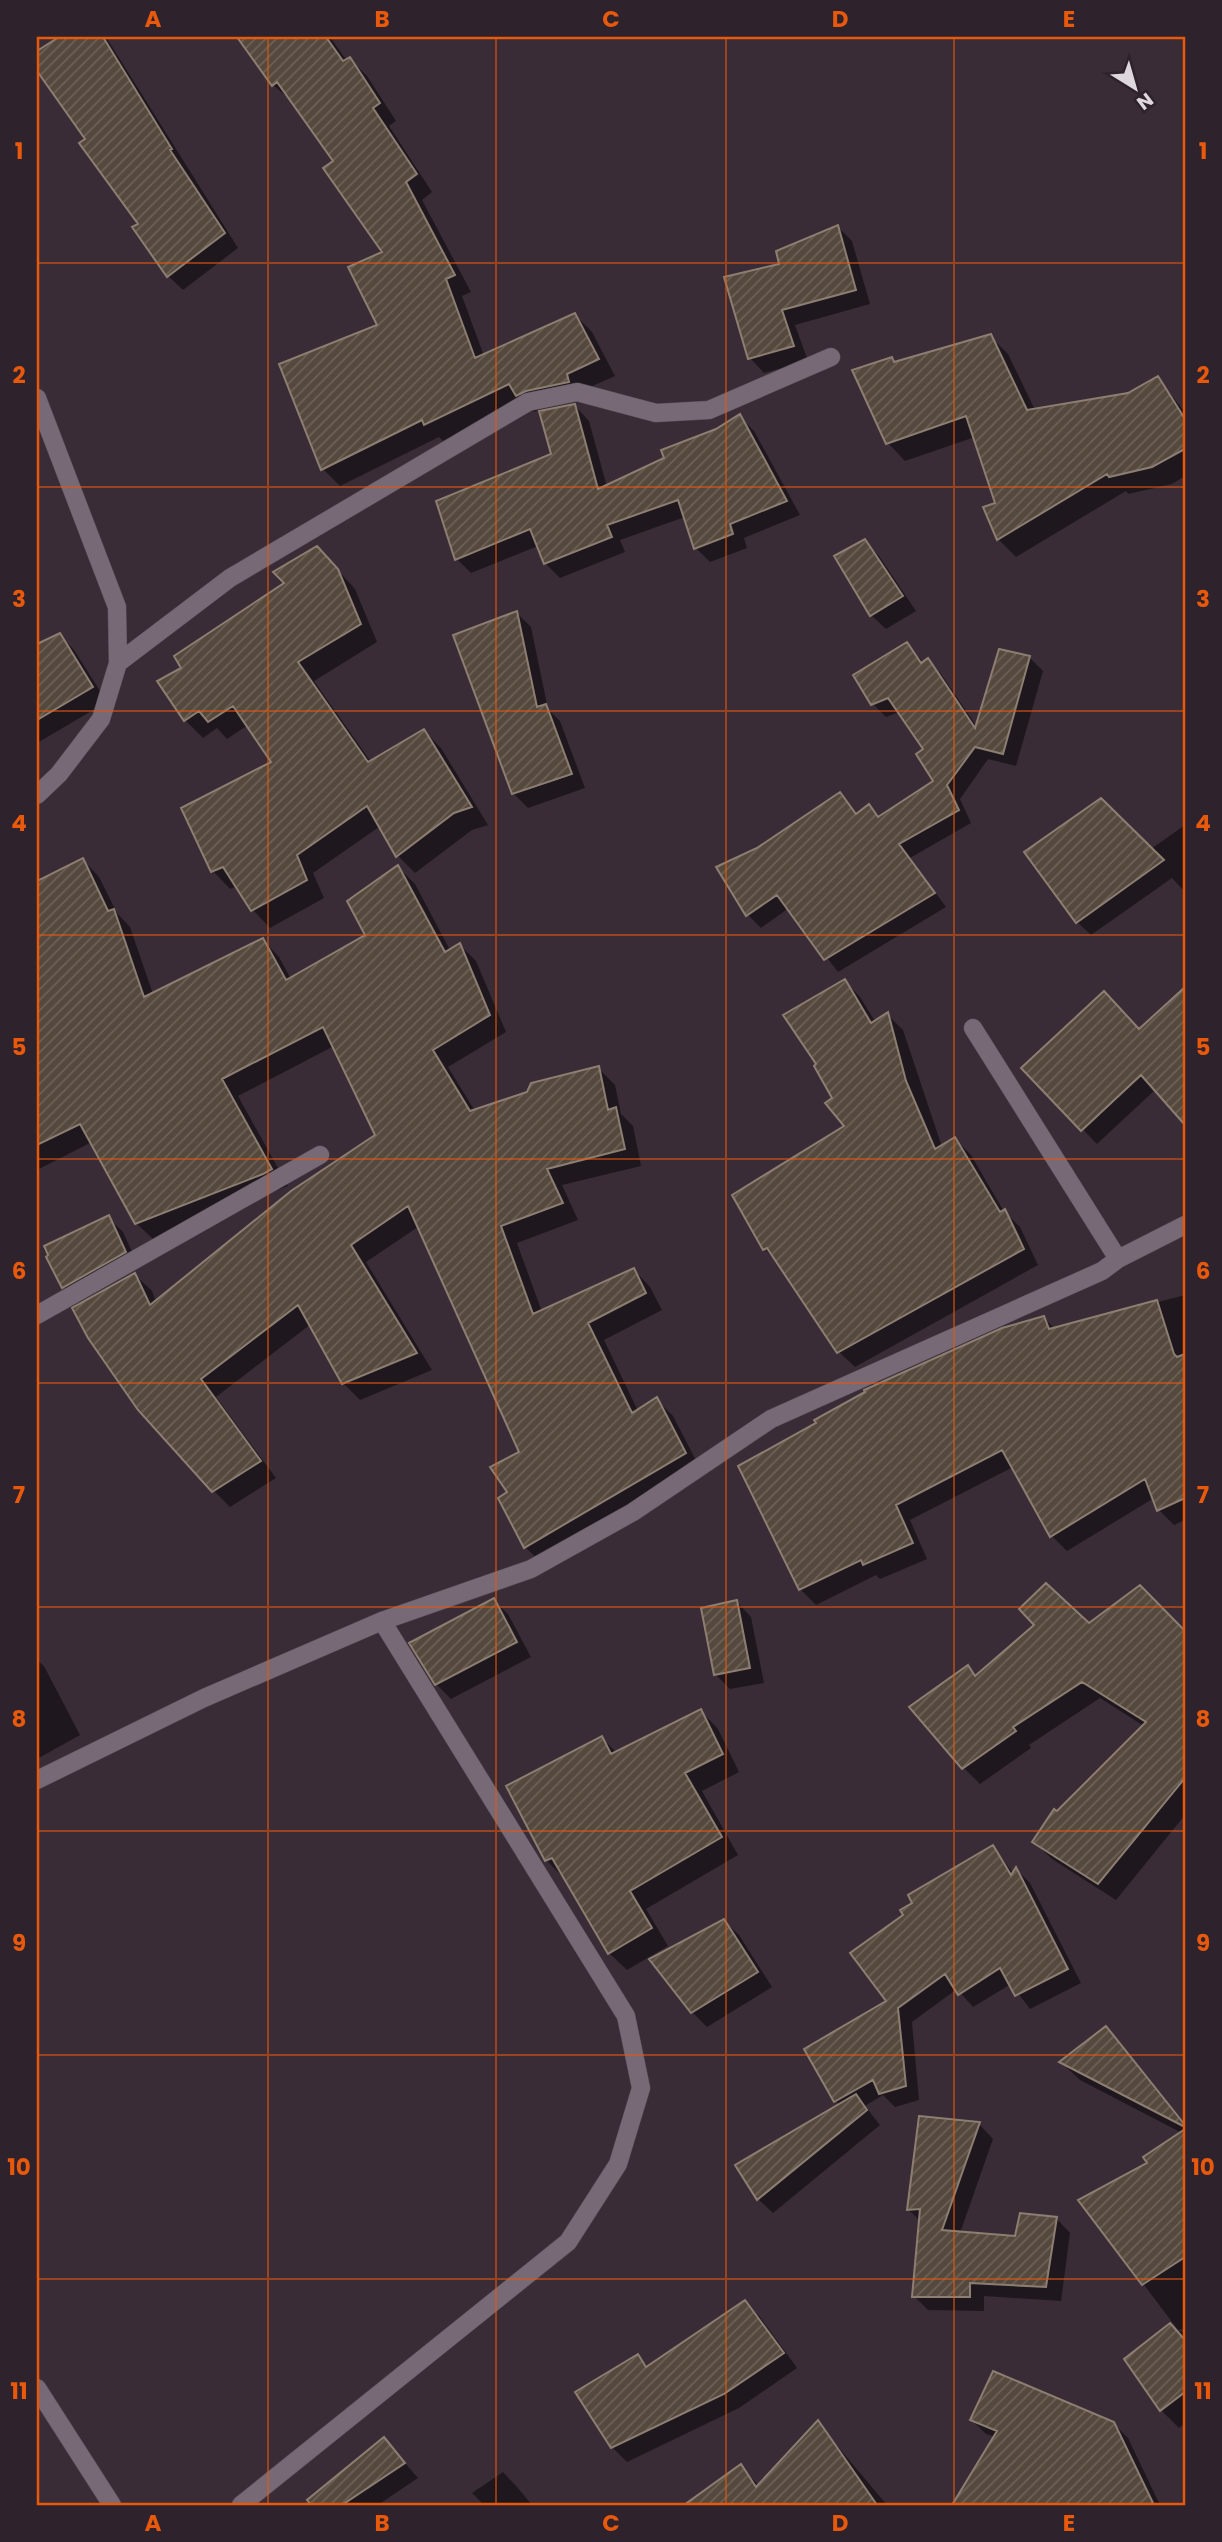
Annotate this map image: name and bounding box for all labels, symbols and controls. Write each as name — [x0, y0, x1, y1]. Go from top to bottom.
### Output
text: A — [145, 3, 162, 35]
text: B — [374, 3, 390, 35]
text: C — [602, 3, 620, 35]
text: D — [832, 3, 848, 35]
text: E — [1063, 3, 1075, 35]
north arrow — [1100, 52, 1170, 122]
text: N — [1131, 86, 1159, 116]
text: 1 — [15, 135, 23, 167]
text: 1 — [1199, 135, 1207, 167]
text: 2 — [12, 359, 26, 391]
text: 2 — [1196, 359, 1210, 391]
text: 3 — [12, 583, 26, 615]
text: 3 — [1196, 583, 1210, 615]
text: 4 — [11, 807, 27, 839]
text: 4 — [1195, 807, 1211, 839]
text: 5 — [12, 1031, 26, 1063]
text: 5 — [1196, 1031, 1210, 1063]
text: 6 — [12, 1255, 26, 1287]
text: 6 — [1196, 1255, 1210, 1287]
text: 7 — [13, 1479, 25, 1511]
text: 7 — [1197, 1479, 1209, 1511]
text: 8 — [12, 1703, 26, 1735]
text: 8 — [1196, 1703, 1210, 1735]
text: 9 — [12, 1927, 26, 1959]
text: 9 — [1196, 1927, 1210, 1959]
text: 10 — [7, 2151, 31, 2183]
text: 10 — [1191, 2151, 1215, 2183]
text: 11 — [10, 2375, 28, 2407]
text: 11 — [1194, 2375, 1212, 2407]
text: A — [145, 2507, 162, 2539]
text: B — [374, 2507, 390, 2539]
text: C — [602, 2507, 620, 2539]
text: D — [832, 2507, 848, 2539]
text: E — [1063, 2507, 1075, 2539]

